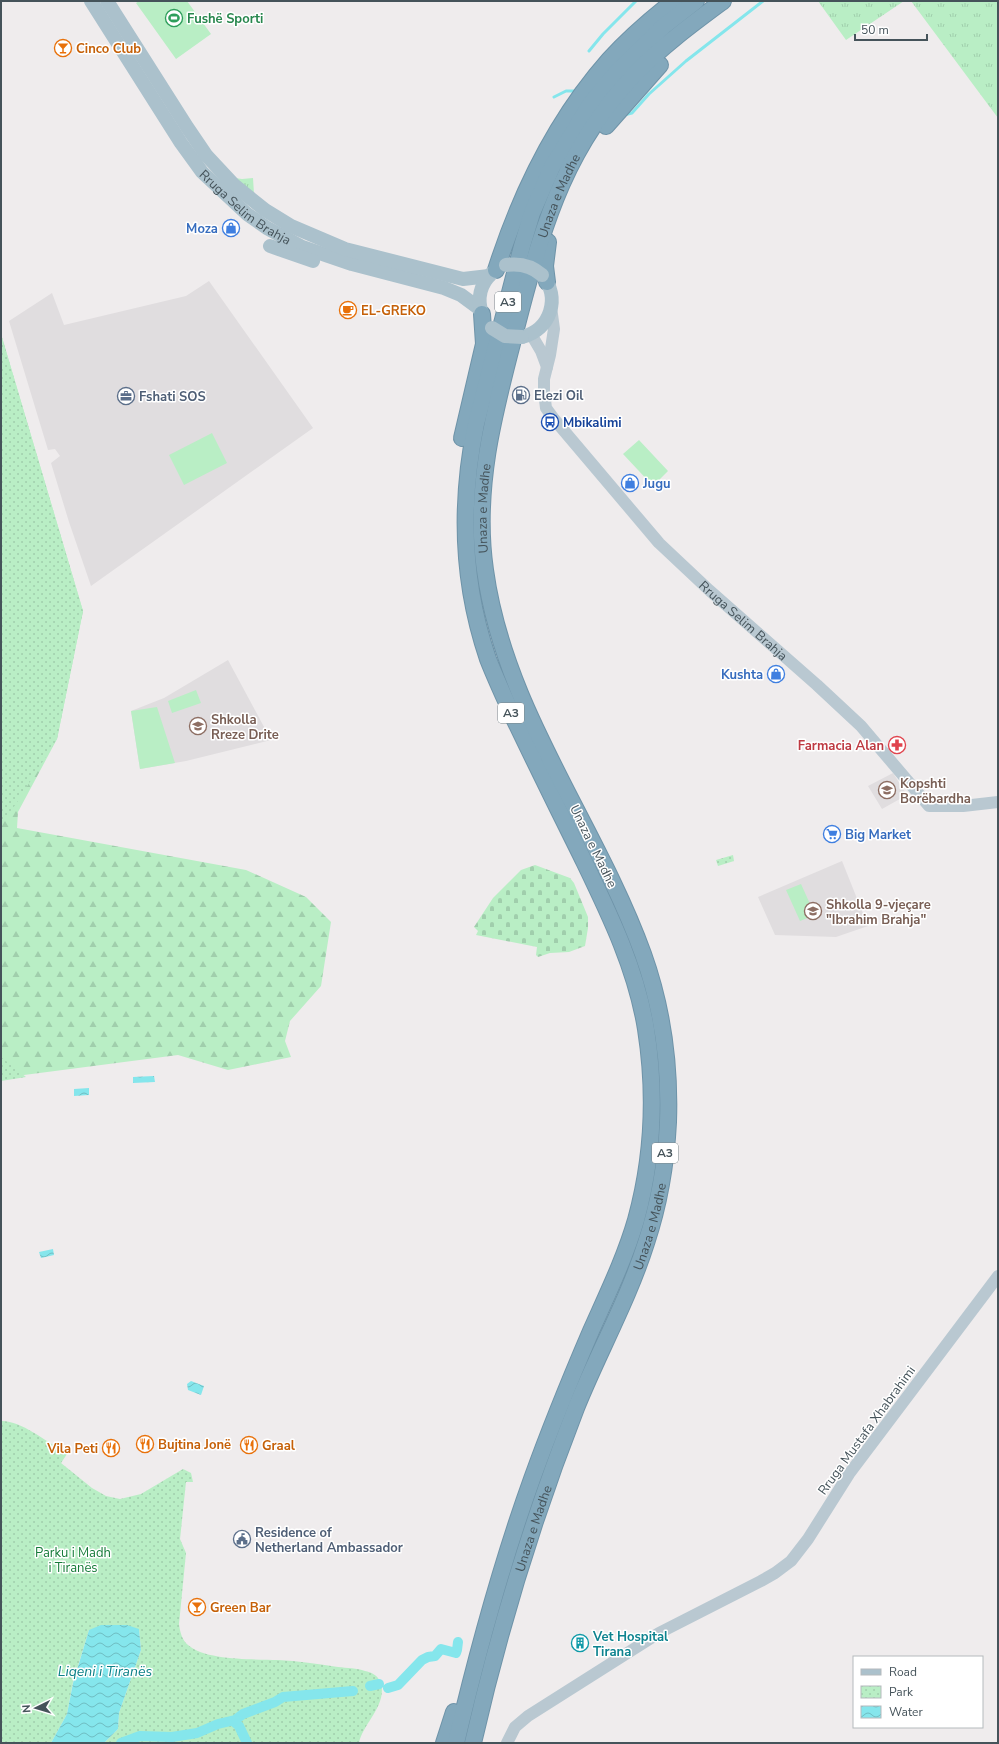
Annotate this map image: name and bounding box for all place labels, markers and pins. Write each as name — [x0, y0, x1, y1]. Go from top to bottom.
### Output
sports icon: Fushë Sporti — [164, 8, 184, 28]
place label: Fushë Sporti — [187, 10, 263, 28]
bar icon: Cinco Club — [53, 38, 73, 58]
place label: Cinco Club — [76, 40, 141, 58]
shop icon: Moza — [221, 218, 241, 238]
place label: Moza — [186, 220, 218, 238]
cafe icon: EL-GREKO — [338, 300, 358, 320]
place label: EL-GREKO — [361, 302, 426, 320]
fuel station icon: Elezi Oil — [511, 385, 531, 405]
office icon: Fshati SOS — [116, 386, 136, 406]
place label: Elezi Oil — [534, 387, 584, 405]
place label: Fshati SOS — [139, 388, 206, 406]
bus stop icon: Mbikalimi — [540, 412, 560, 432]
place label: Mbikalimi — [563, 414, 622, 432]
shop icon: Jugu — [620, 473, 640, 493]
place label: Jugu — [642, 475, 671, 493]
shop icon: Kushta — [766, 664, 786, 684]
place label: Kushta — [721, 666, 763, 684]
place label: Shkolla Rreze Drite — [211, 711, 279, 744]
school or university icon: Shkolla Rreze Drite — [188, 716, 208, 736]
pharmacy icon: Farmacia Alan — [887, 735, 907, 755]
place label: Farmacia Alan — [798, 737, 884, 755]
place label: Kopshti Borëbardha — [900, 775, 971, 808]
school or university icon: Kopshti Borëbardha — [877, 780, 897, 800]
supermarket icon: Big Market — [822, 824, 842, 844]
place label: Big Market — [845, 826, 912, 844]
place label: Shkolla 9-vjeçare "Ibrahim Brahja" — [826, 896, 931, 929]
school or university icon: Shkolla 9-vjeçare "Ibrahim Brahja" — [803, 901, 823, 921]
restaurant icon: Bujtina Jonë — [135, 1434, 155, 1454]
restaurant icon: Graal — [239, 1435, 259, 1455]
place label: Bujtina Jonë — [158, 1436, 231, 1454]
place label: Graal — [262, 1437, 296, 1455]
restaurant icon: Vila Peti — [101, 1438, 121, 1458]
place label: Vila Peti — [46, 1440, 98, 1458]
place label: Residence of Netherland Ambassador — [255, 1524, 404, 1557]
public building icon: Residence of Netherland Ambassador — [232, 1529, 252, 1549]
bar icon: Green Bar — [187, 1597, 207, 1617]
place label: Green Bar — [210, 1599, 272, 1617]
place label: Vet Hospital Tirana — [592, 1628, 669, 1661]
building icon: Vet Hospital Tirana — [570, 1633, 590, 1653]

